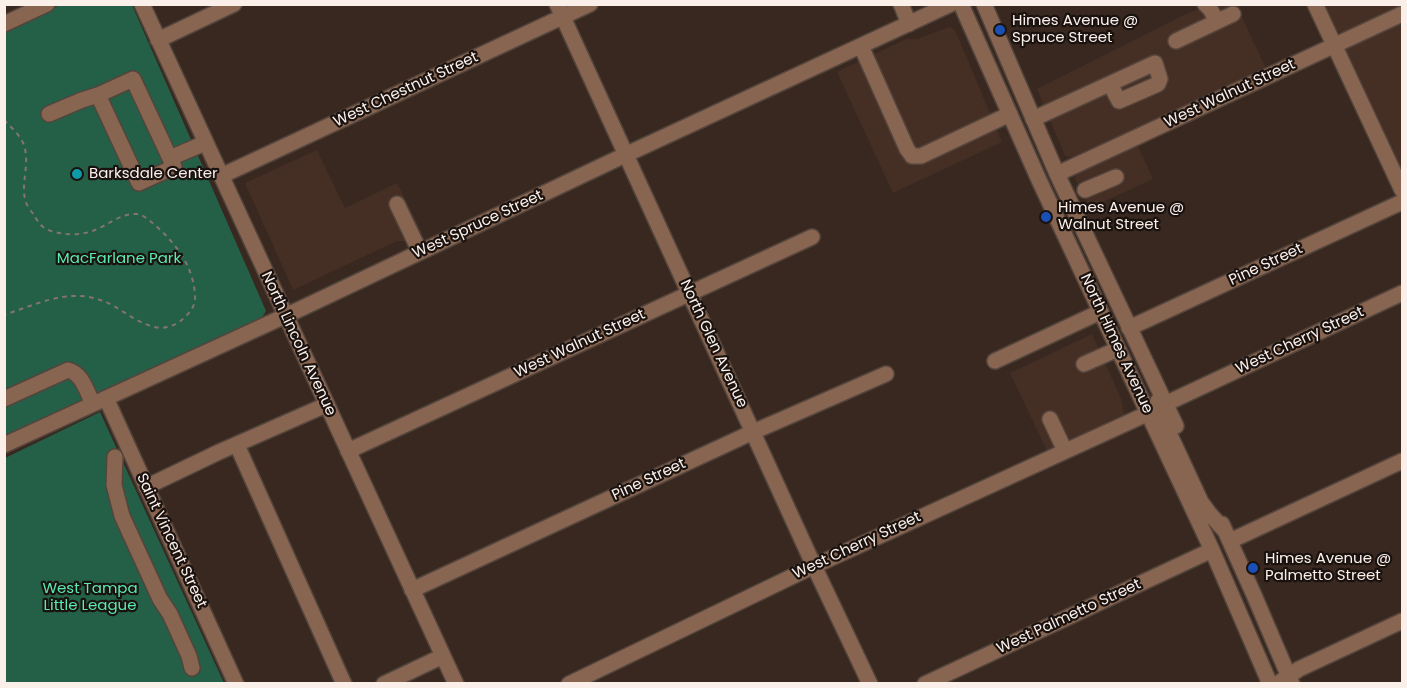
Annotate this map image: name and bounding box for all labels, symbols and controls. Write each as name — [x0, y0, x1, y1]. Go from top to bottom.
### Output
place label: Himes Avenue @ Spruce Street — [1012, 12, 1138, 47]
marker: Himes Avenue @ Spruce Street — [993, 23, 1007, 37]
street label: West Chestnut Street — [331, 49, 481, 131]
street label: West Walnut Street — [1162, 56, 1298, 132]
place label: Barksdale Center — [89, 165, 218, 183]
marker: Barksdale Center — [70, 167, 84, 181]
street label: West Spruce Street — [410, 187, 546, 263]
place label: Himes Avenue @ Walnut Street — [1058, 199, 1184, 234]
marker: Himes Avenue @ Walnut Street — [1039, 210, 1053, 224]
street label: Pine Street — [1226, 240, 1306, 290]
park label: MacFarlane Park — [57, 250, 181, 268]
street label: North Lincoln Avenue — [257, 269, 339, 419]
street label: North Himes Avenue — [1076, 271, 1156, 417]
street label: North Glen Avenue — [675, 277, 751, 411]
street label: West Cherry Street — [1233, 303, 1367, 379]
street label: West Walnut Street — [512, 306, 648, 382]
street label: Pine Street — [609, 455, 689, 505]
street label: Saint Vincent Street — [132, 471, 210, 611]
street label: West Cherry Street — [790, 508, 924, 584]
place label: Himes Avenue @ Palmetto Street — [1265, 550, 1391, 585]
marker: Himes Avenue @ Palmetto Street — [1246, 561, 1260, 575]
street label: West Palmetto Street — [994, 576, 1144, 658]
park label: West Tampa Little League — [42, 580, 138, 615]

